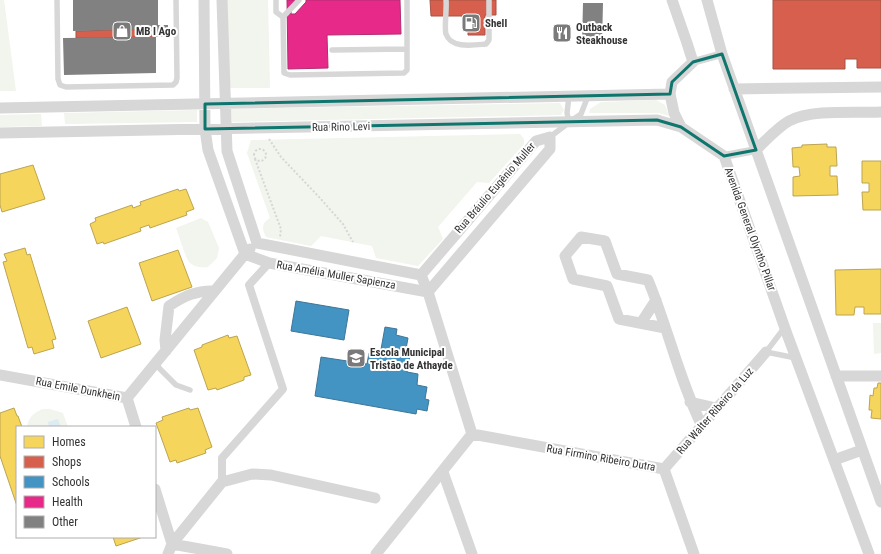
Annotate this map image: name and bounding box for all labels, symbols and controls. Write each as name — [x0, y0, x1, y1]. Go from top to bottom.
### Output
fuel station icon: Shell — [460, 12, 482, 34]
place label: Shell — [485, 17, 507, 30]
shop icon: MB I Ago — [111, 20, 133, 42]
place label: Outback Steakhouse — [576, 21, 628, 47]
restaurant icon: Outback Steakhouse — [551, 22, 573, 44]
place label: MB I Ago — [136, 25, 177, 38]
street label: Rua Rino Levi — [312, 120, 370, 134]
street label: Rua Bráulio Eugênio Muller — [452, 139, 538, 236]
street label: Avenida General Olyntho Pillar — [722, 165, 779, 293]
street label: Rua Amélia Muller Sapienza — [275, 258, 397, 292]
place label: Escola Municipal Tristão de Athayde — [370, 346, 453, 372]
school or university icon: Escola Municipal Tristão de Athayde — [345, 347, 367, 369]
street label: Rua Walter Ribeiro da Luz — [674, 365, 756, 457]
street label: Rua Emile Dunkhein — [35, 374, 121, 404]
legend — [16, 426, 156, 538]
text: Homes — [52, 435, 86, 449]
street label: Rua Firmino Ribeiro Dutra — [546, 442, 656, 474]
text: Shops — [52, 455, 81, 469]
text: Schools — [52, 475, 90, 489]
text: Health — [52, 495, 83, 509]
text: Other — [52, 515, 78, 529]

